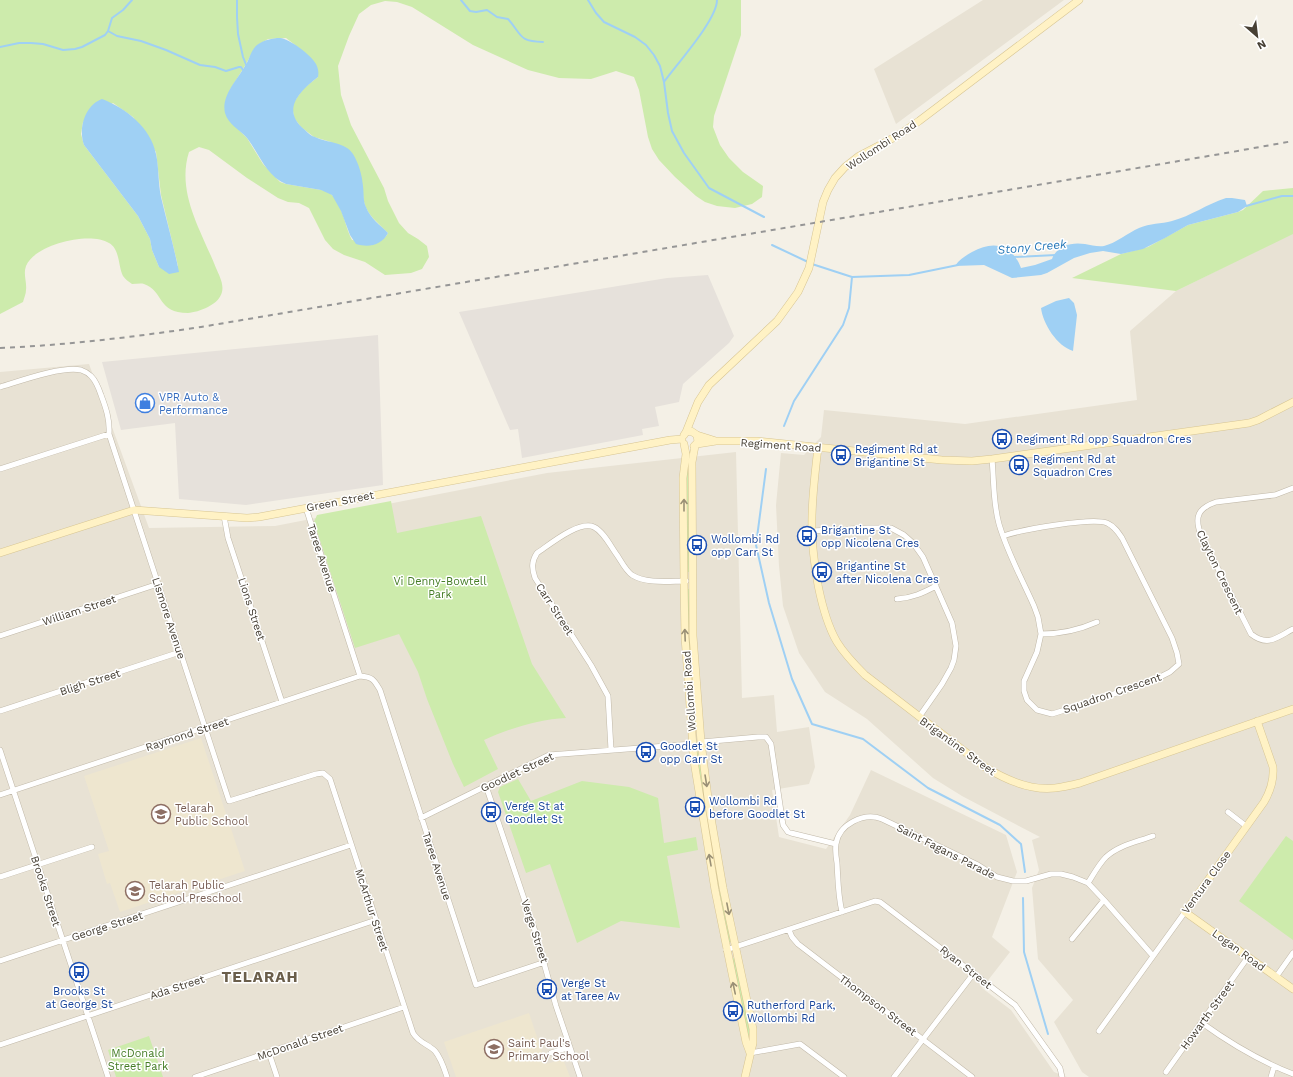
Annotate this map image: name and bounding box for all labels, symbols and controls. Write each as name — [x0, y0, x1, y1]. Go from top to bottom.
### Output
north arrow — [1237, 16, 1277, 56]
text: N — [1255, 37, 1268, 52]
street label: Wollombi Road — [844, 118, 919, 173]
water label: Stony Creek — [997, 237, 1068, 257]
place label: VPR Auto & Performance — [159, 391, 228, 417]
shop icon: VPR Auto & Performance — [134, 392, 156, 414]
bus stop icon: Regiment Rd opp Squadron Cres — [991, 428, 1013, 450]
place label: Regiment Rd opp Squadron Cres — [1016, 433, 1192, 446]
street label: Regiment Road — [740, 436, 822, 455]
place label: Regiment Rd at Brigantine St — [855, 443, 938, 469]
bus stop icon: Regiment Rd at Brigantine St — [830, 444, 852, 466]
place label: Regiment Rd at Squadron Cres — [1033, 453, 1116, 479]
bus stop icon: Regiment Rd at Squadron Cres — [1008, 454, 1030, 476]
street label: Green Street — [305, 488, 375, 514]
one-way arrow — [680, 499, 687, 512]
street label: Taree Avenue — [304, 522, 339, 594]
place label: Brigantine St opp Nicolena Cres — [821, 524, 919, 550]
bus stop icon: Brigantine St opp Nicolena Cres — [796, 525, 818, 547]
street label: Clayton Crescent — [1194, 528, 1246, 617]
place label: Wollombi Rd opp Carr St — [711, 533, 779, 559]
bus stop icon: Wollombi Rd opp Carr St — [686, 534, 708, 556]
place label: Brigantine St after Nicolena Cres — [836, 560, 939, 586]
bus stop icon: Brigantine St after Nicolena Cres — [811, 561, 833, 583]
park label: Vi Denny-Bowtell Park — [393, 575, 487, 601]
street label: Lismore Avenue — [149, 576, 188, 661]
street label: Lions Street — [235, 576, 268, 643]
street label: Carr Street — [533, 581, 576, 638]
street label: William Street — [41, 592, 118, 629]
one-way arrow — [682, 629, 689, 642]
street label: Wollombi Road — [680, 650, 699, 732]
street label: Bligh Street — [58, 666, 122, 698]
street label: Squadron Crescent — [1061, 670, 1163, 716]
street label: Brigantine Street — [917, 714, 999, 779]
street label: Raymond Street — [144, 715, 231, 754]
place label: Goodlet St opp Carr St — [660, 740, 722, 766]
bus stop icon: Goodlet St opp Carr St — [635, 741, 657, 763]
street label: Goodlet Street — [479, 750, 556, 795]
one-way arrow — [702, 774, 710, 787]
place label: Wollombi Rd before Goodlet St — [709, 795, 805, 821]
bus stop icon: Wollombi Rd before Goodlet St — [684, 796, 706, 818]
place label: Verge St at Goodlet St — [505, 800, 565, 826]
bus stop icon: Verge St at Goodlet St — [480, 801, 502, 823]
place label: Telarah Public School — [175, 802, 249, 828]
school or university icon: Telarah Public School — [150, 803, 172, 825]
street label: Saint Fagans Parade — [894, 821, 997, 882]
street label: Taree Avenue — [419, 830, 454, 902]
street label: Ventura Close — [1179, 848, 1234, 916]
street label: Brooks Street — [28, 854, 63, 928]
one-way arrow — [706, 854, 714, 867]
street label: McArthur Street — [352, 867, 391, 954]
place label: Telarah Public School Preschool — [149, 879, 242, 905]
school or university icon: Telarah Public School Preschool — [124, 880, 146, 902]
street label: Verge Street — [518, 898, 551, 965]
one-way arrow — [724, 902, 732, 915]
street label: George Street — [70, 909, 145, 944]
street label: Logan Road — [1210, 927, 1268, 974]
street label: Ryan Street — [937, 943, 995, 992]
bus stop icon: Brooks St at George St — [68, 961, 90, 983]
district label: TELARAH — [221, 968, 299, 986]
street label: Ada Street — [148, 972, 207, 1002]
street label: Thompson Street — [837, 972, 919, 1039]
place label: Verge St at Taree Av — [561, 977, 620, 1003]
bus stop icon: Verge St at Taree Av — [536, 978, 558, 1000]
street label: Howarth Street — [1178, 978, 1237, 1052]
one-way arrow — [730, 981, 738, 994]
place label: Brooks St at George St — [45, 985, 113, 1011]
place label: Rutherford Park, Wollombi Rd — [747, 999, 836, 1025]
bus stop icon: Rutherford Park, Wollombi Rd — [722, 1000, 744, 1022]
street label: McDonald Street — [255, 1022, 345, 1063]
place label: Saint Paul's Primary School — [508, 1037, 590, 1063]
school or university icon: Saint Paul's Primary School — [483, 1038, 505, 1060]
park label: McDonald Street Park — [108, 1047, 168, 1073]

